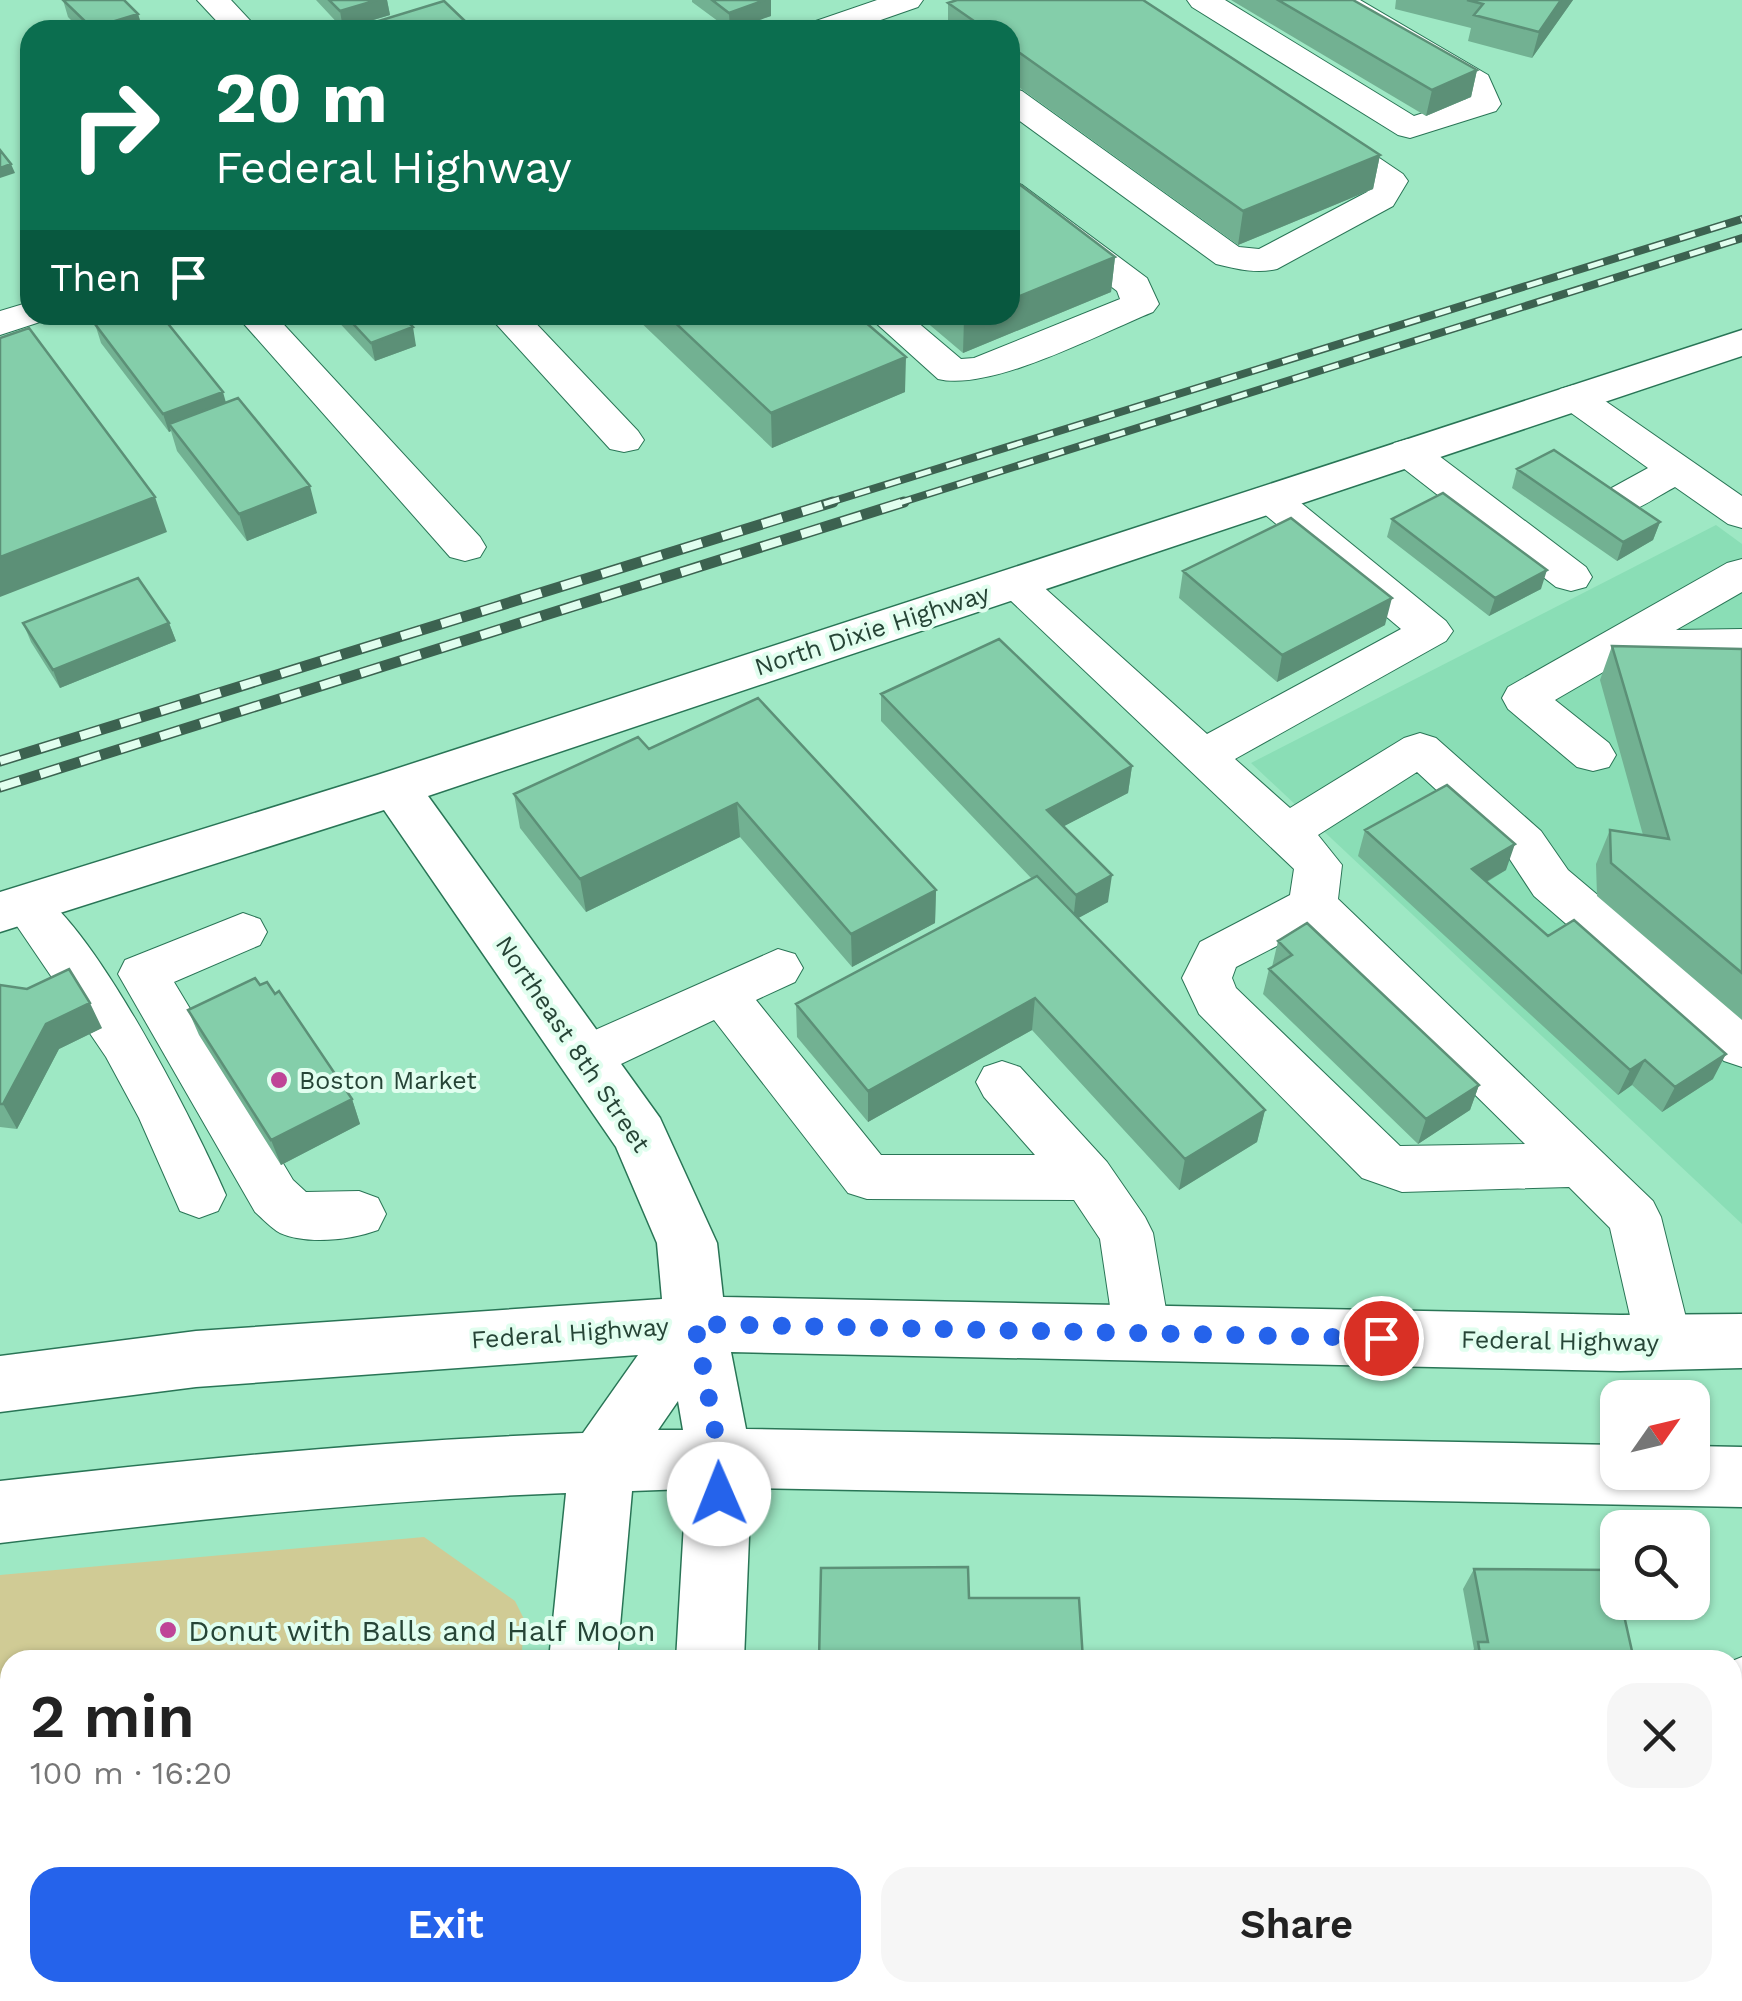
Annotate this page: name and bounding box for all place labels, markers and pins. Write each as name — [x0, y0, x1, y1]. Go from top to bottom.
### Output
place label: Boston Market — [299, 1066, 477, 1095]
marker: Boston Market — [268, 1069, 290, 1091]
pin — [1339, 1296, 1424, 1381]
place label: Donut with Balls and Half Moon — [188, 1613, 656, 1648]
marker: Donut with Balls and Half Moon — [157, 1619, 179, 1641]

